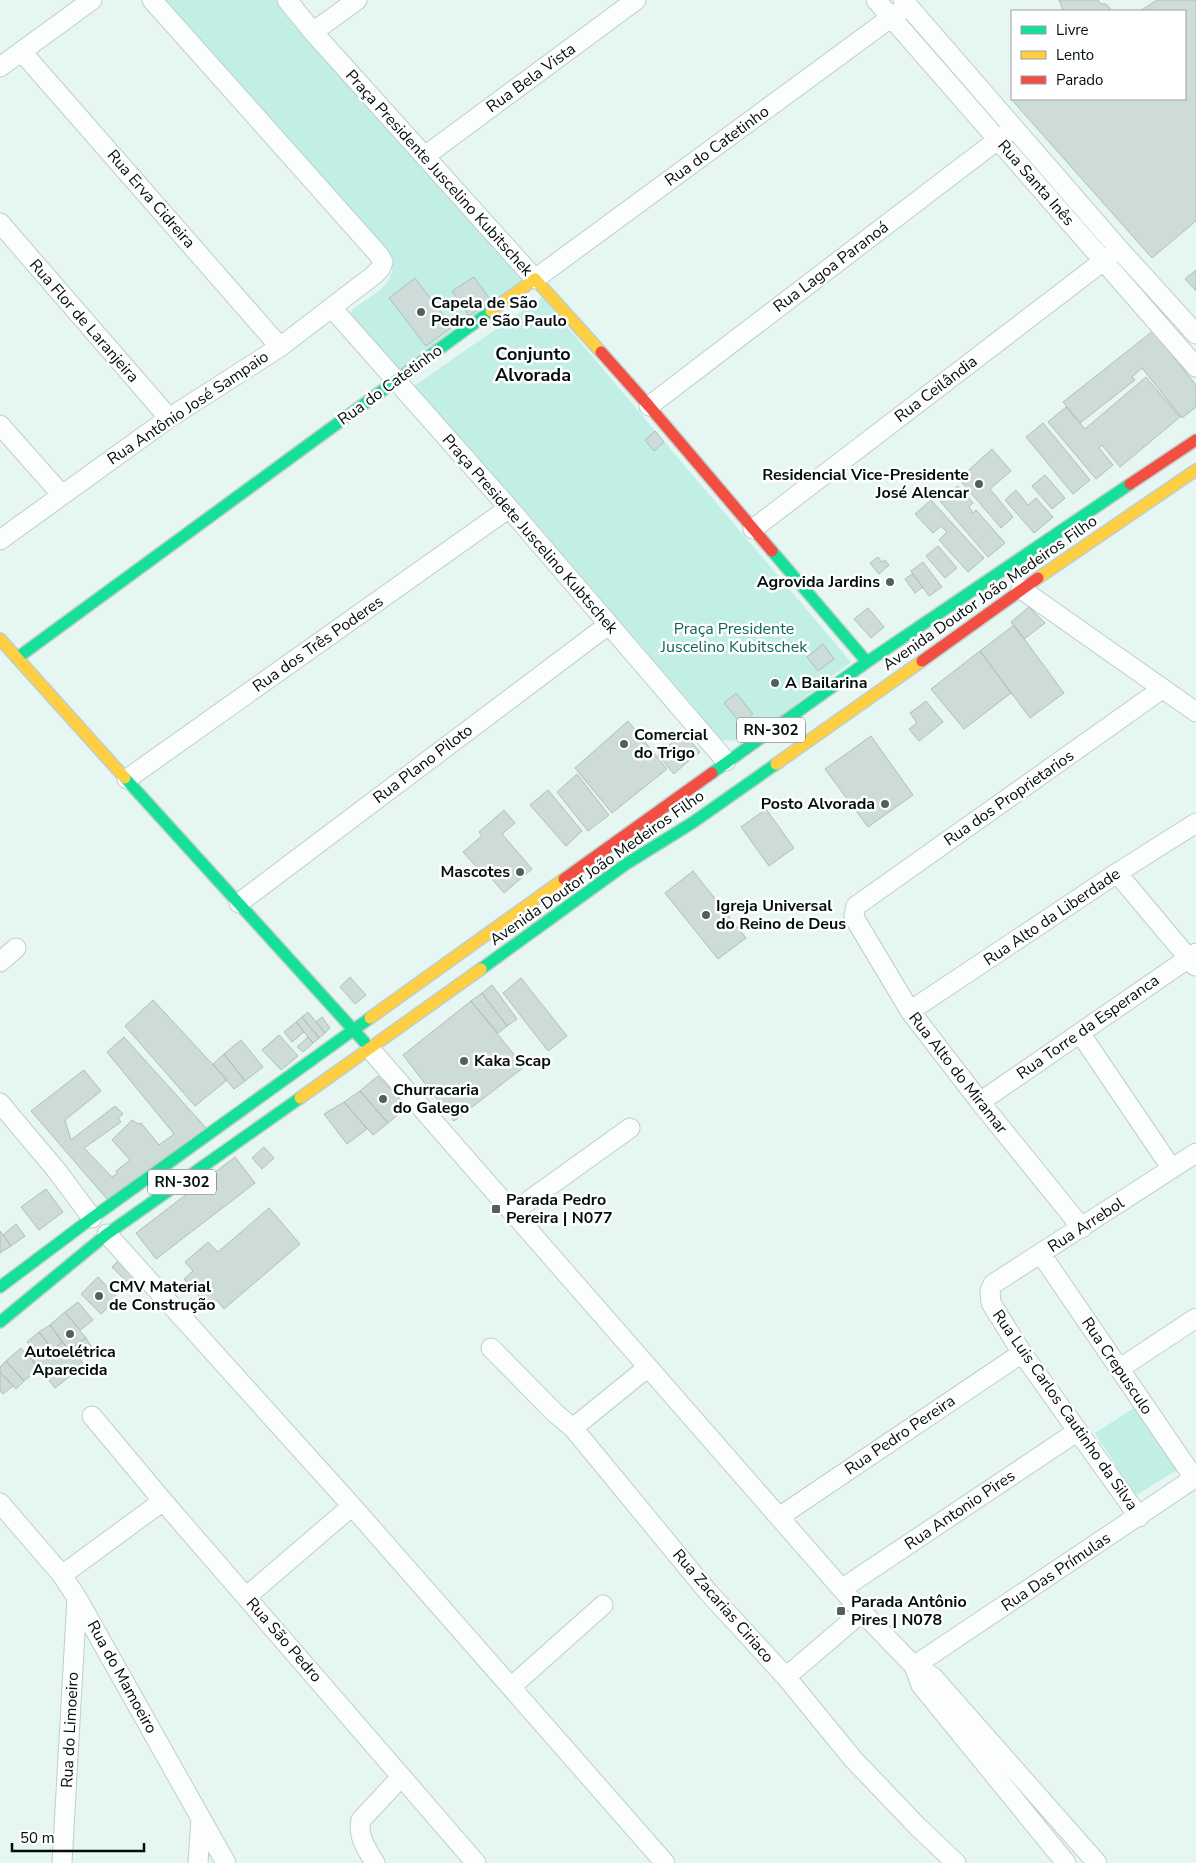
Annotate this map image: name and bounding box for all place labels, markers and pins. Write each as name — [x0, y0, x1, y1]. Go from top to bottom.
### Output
place label: Capela de São Pedro e São Paulo — [431, 292, 567, 332]
marker: Capela de São Pedro e São Paulo — [415, 306, 427, 318]
place label: Residencial Vice-Presidente José Alencar — [762, 464, 970, 504]
marker: Residencial Vice-Presidente José Alencar — [973, 478, 985, 490]
place label: Agrovida Jardins — [757, 571, 880, 593]
marker: Agrovida Jardins — [884, 576, 896, 588]
place label: A Bailarina — [785, 672, 867, 694]
marker: A Bailarina — [769, 677, 781, 689]
place label: Comercial do Trigo — [634, 724, 708, 764]
marker: Comercial do Trigo — [618, 738, 630, 750]
place label: Posto Alvorada — [761, 793, 875, 815]
marker: Posto Alvorada — [879, 798, 891, 810]
place label: Mascotes — [440, 861, 510, 883]
marker: Mascotes — [514, 866, 526, 878]
place label: Igreja Universal do Reino de Deus — [716, 895, 846, 935]
marker: Igreja Universal do Reino de Deus — [700, 909, 712, 921]
place label: Kaka Scap — [474, 1050, 551, 1072]
marker: Kaka Scap — [458, 1055, 470, 1067]
place label: Churracaria do Galego — [393, 1079, 479, 1119]
marker: Churracaria do Galego — [377, 1093, 389, 1105]
place label: Parada Pedro Pereira | N077 — [506, 1189, 613, 1229]
marker: Parada Pedro Pereira | N077 — [490, 1203, 502, 1215]
place label: CMV Material de Construção — [109, 1276, 215, 1316]
marker: CMV Material de Construção — [93, 1290, 105, 1302]
marker: Autoelétrica Aparecida — [64, 1328, 76, 1340]
place label: Autoelétrica Aparecida — [24, 1341, 116, 1381]
place label: Parada Antônio Pires | N078 — [851, 1591, 967, 1631]
marker: Parada Antônio Pires | N078 — [835, 1605, 847, 1617]

